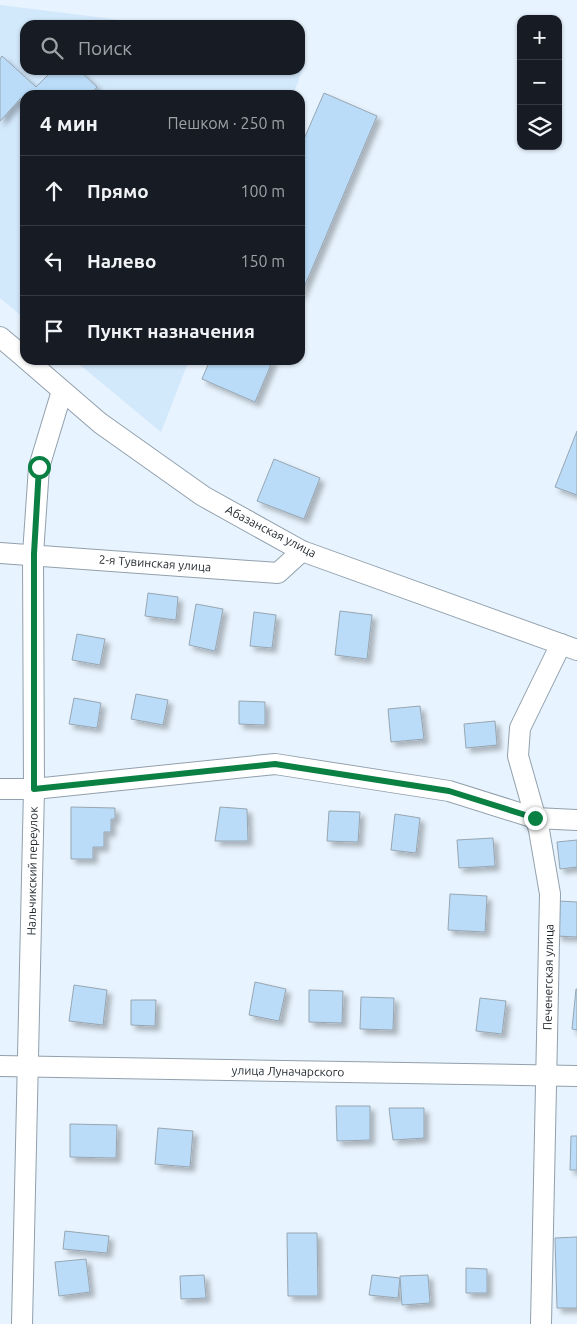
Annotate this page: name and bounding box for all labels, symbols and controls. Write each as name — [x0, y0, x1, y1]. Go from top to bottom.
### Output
map controls — [517, 15, 562, 150]
button: + — [517, 15, 562, 60]
search box — [20, 20, 305, 75]
icon: search — [38, 34, 66, 62]
text: Поиск — [78, 37, 132, 59]
button: − — [517, 60, 562, 105]
button: layers — [517, 105, 562, 150]
text: 4 мин — [40, 111, 98, 135]
text: Пешком · 250 m — [167, 114, 285, 132]
icon: ahead — [40, 177, 68, 205]
text: Прямо — [87, 180, 149, 202]
text: 100 m — [240, 182, 285, 200]
icon: left — [40, 247, 68, 275]
text: Налево — [87, 250, 156, 272]
text: 150 m — [240, 252, 285, 270]
icon: arrive — [40, 317, 68, 345]
text: Пункт назначения — [87, 320, 255, 342]
route start — [28, 456, 51, 479]
street label: Абазанская улица — [224, 503, 318, 559]
street label: 2-я Тувинская улица — [98, 553, 212, 573]
street label: Нальчикский переулок — [24, 806, 40, 936]
route end — [524, 807, 547, 830]
street label: Печенегская улица — [541, 924, 555, 1030]
street label: улица Луначарского — [232, 1064, 344, 1078]

